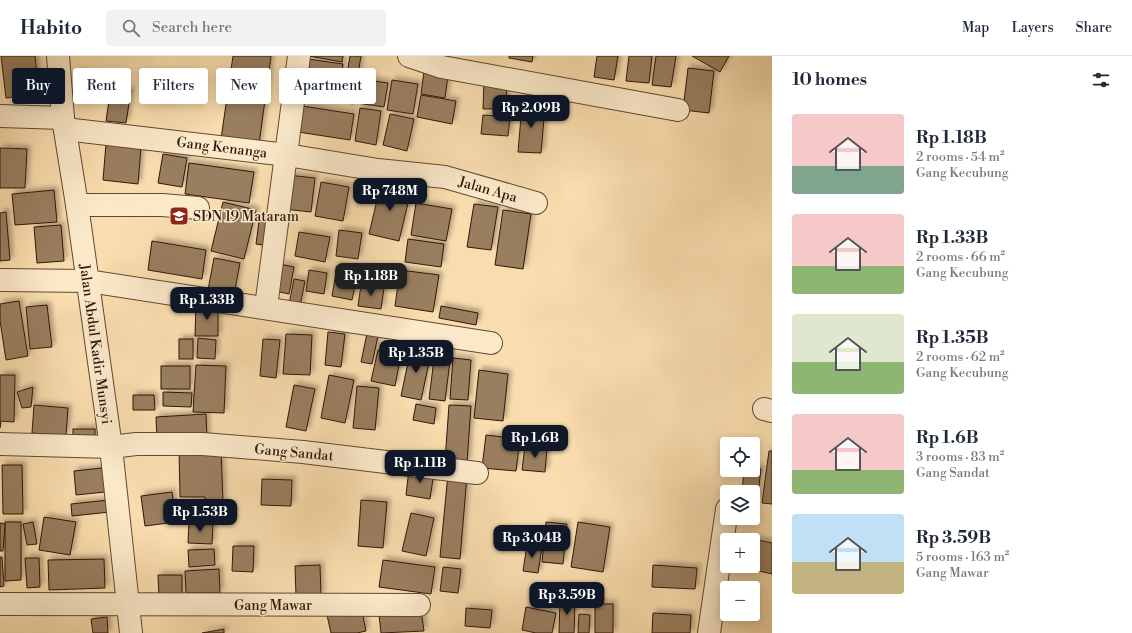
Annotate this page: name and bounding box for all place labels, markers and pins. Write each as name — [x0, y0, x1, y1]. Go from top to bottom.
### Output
pin: Rp 2.09B — [490, 95, 572, 129]
pin: Rp 748M — [353, 178, 427, 212]
school or university icon: SDN 19 Mataram — [168, 205, 190, 227]
place label: SDN 19 Mataram — [193, 208, 299, 226]
pin: Rp 1.18B — [330, 263, 412, 297]
pin: Rp 1.33B — [166, 287, 248, 321]
pin: Rp 1.35B — [375, 340, 457, 374]
pin: Rp 1.6B — [498, 425, 572, 459]
pin: Rp 1.11B — [379, 450, 461, 484]
pin: Rp 1.53B — [159, 499, 241, 533]
pin: Rp 3.04B — [491, 525, 573, 559]
pin: Rp 3.59B — [526, 582, 608, 616]

